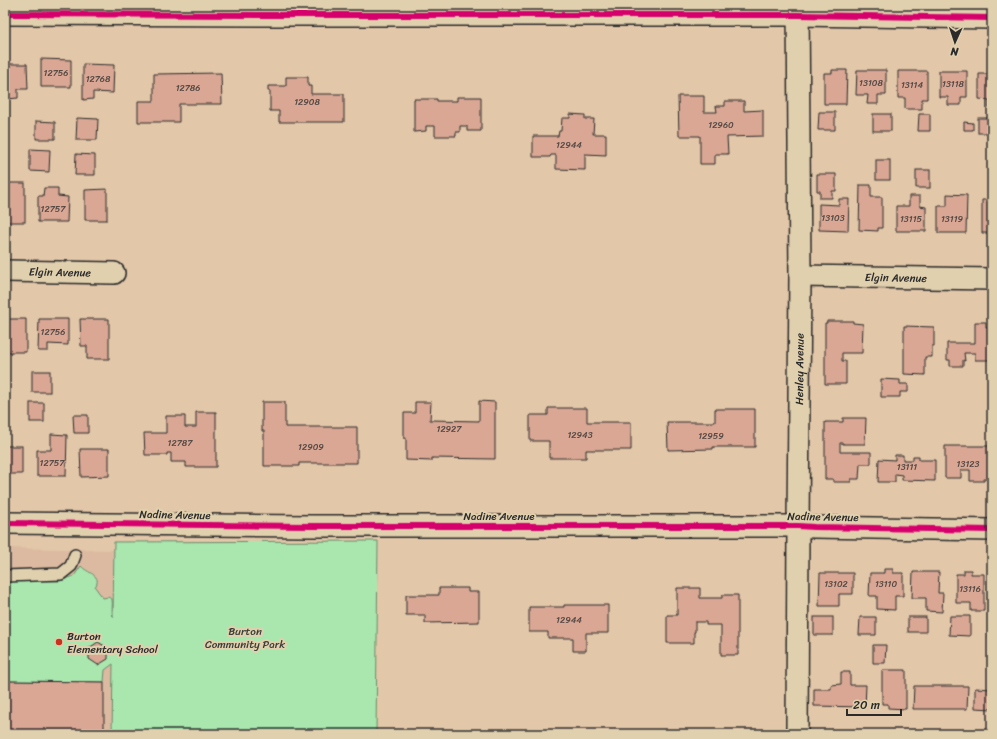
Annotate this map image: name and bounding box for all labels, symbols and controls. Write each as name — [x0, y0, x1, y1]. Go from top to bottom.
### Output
north arrow — [935, 22, 975, 62]
text: N — [950, 42, 960, 61]
house number: 12756 — [44, 65, 68, 81]
house number: 12768 — [86, 71, 111, 87]
house number: 13108 — [859, 75, 883, 91]
house number: 13118 — [942, 76, 965, 92]
house number: 13114 — [901, 77, 923, 93]
house number: 12786 — [176, 80, 200, 96]
house number: 12908 — [294, 94, 320, 110]
house number: 12960 — [708, 117, 734, 133]
house number: 12944 — [556, 137, 582, 153]
house number: 12757 — [41, 201, 66, 217]
house number: 13103 — [821, 210, 845, 226]
house number: 13115 — [900, 211, 923, 227]
house number: 13119 — [941, 211, 963, 227]
street label: Elgin Avenue — [29, 262, 92, 282]
street label: Elgin Avenue — [865, 268, 928, 287]
house number: 12756 — [41, 324, 65, 340]
street label: Henley Avenue — [789, 333, 809, 405]
house number: 12927 — [437, 421, 462, 437]
house number: 12943 — [567, 427, 593, 443]
house number: 12959 — [698, 428, 724, 444]
house number: 12787 — [168, 435, 193, 451]
house number: 12909 — [298, 439, 324, 455]
house number: 12757 — [40, 455, 65, 471]
house number: 13123 — [957, 456, 979, 472]
house number: 13111 — [897, 459, 917, 475]
street label: Nadine Avenue — [139, 505, 211, 525]
street label: Nadine Avenue — [463, 507, 535, 526]
street label: Nadine Avenue — [787, 507, 859, 527]
house number: 13102 — [824, 576, 848, 592]
house number: 13110 — [875, 576, 897, 592]
house number: 13116 — [959, 581, 981, 597]
house number: 12944 — [556, 612, 582, 628]
park label: Burton Community Park — [205, 622, 285, 654]
place label: Burton Elementary School — [67, 627, 159, 659]
marker: Burton Elementary School — [54, 637, 64, 647]
scale bar — [847, 691, 901, 717]
text: 20 m — [853, 694, 880, 716]

